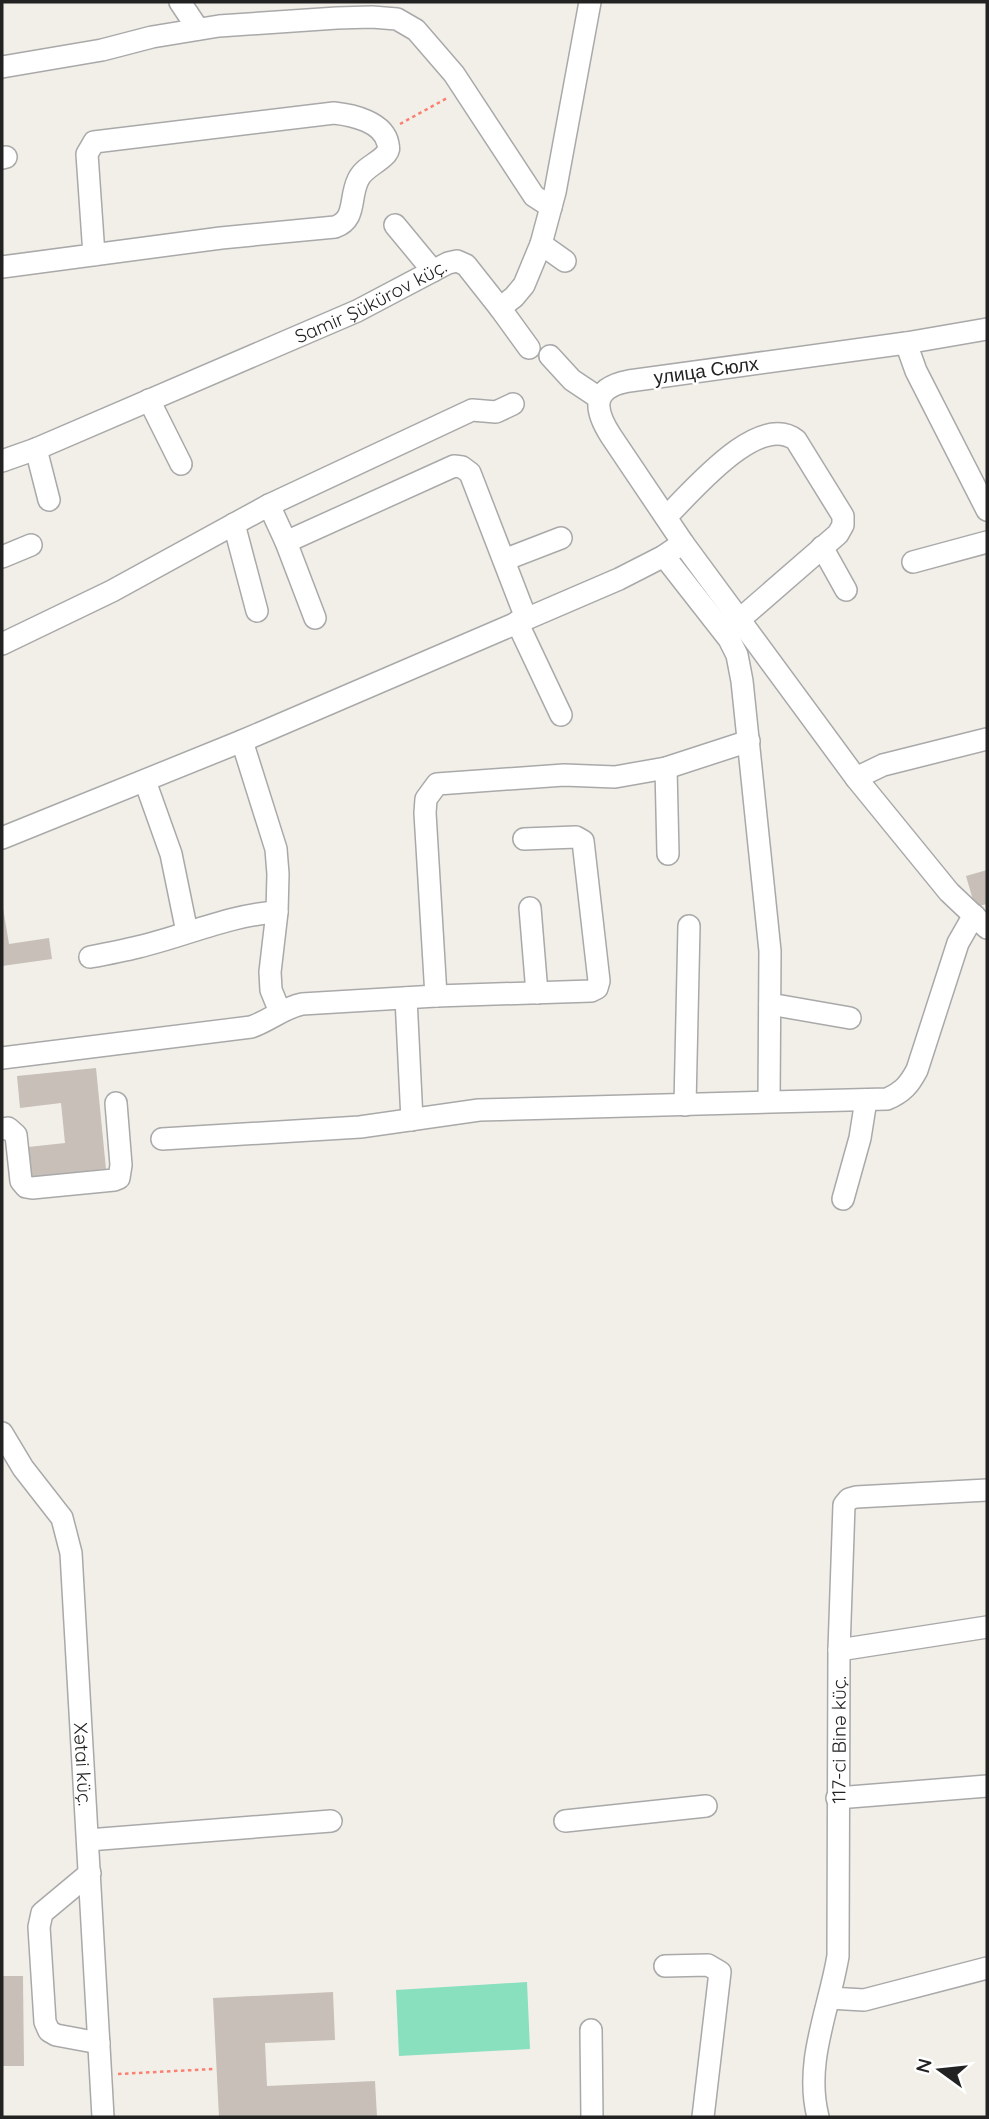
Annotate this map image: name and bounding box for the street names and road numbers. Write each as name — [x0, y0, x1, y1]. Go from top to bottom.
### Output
street label: Samir Şükürov küç. — [291, 254, 451, 348]
street label: улица Сюлх — [652, 351, 760, 389]
street label: 117-ci Binə küç. — [826, 1676, 851, 1804]
street label: Xətai küç. — [69, 1722, 97, 1807]

